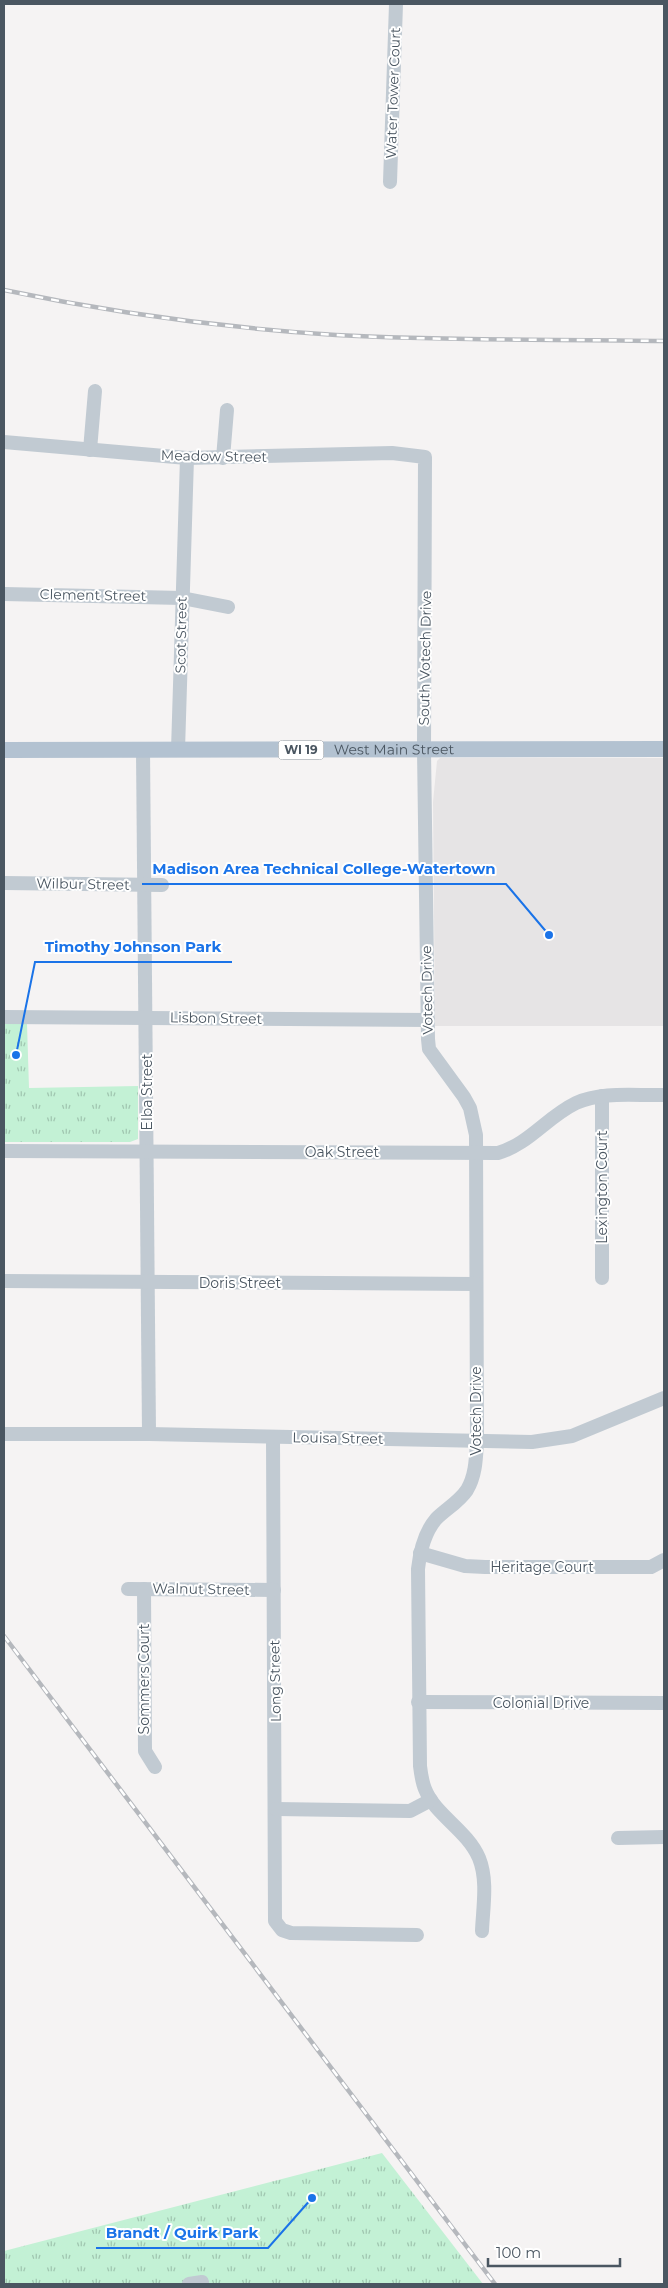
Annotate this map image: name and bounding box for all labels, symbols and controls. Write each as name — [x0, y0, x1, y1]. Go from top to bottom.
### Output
street label: Water Tower Court — [382, 27, 404, 159]
street label: Meadow Street — [161, 446, 268, 466]
street label: Clement Street — [40, 585, 147, 605]
street label: South Votech Drive — [415, 590, 435, 726]
street label: Scot Street — [171, 596, 191, 674]
road number: WI 19 — [278, 740, 324, 760]
street label: West Main Street — [334, 740, 455, 759]
callout: Madison Area Technical College-Watertown — [142, 854, 506, 884]
text: Madison Area Technical College-Watertown — [152, 859, 496, 878]
street label: Wilbur Street — [36, 874, 130, 894]
callout: Timothy Johnson Park — [35, 932, 232, 962]
text: Timothy Johnson Park — [45, 937, 222, 956]
street label: Votech Drive — [417, 945, 437, 1035]
street label: Lisbon Street — [170, 1008, 263, 1028]
street label: Elba Street — [138, 1053, 156, 1130]
street label: Lexington Court — [593, 1130, 611, 1244]
street label: Oak Street — [305, 1143, 379, 1161]
street label: Doris Street — [199, 1274, 282, 1292]
street label: Votech Drive — [467, 1366, 485, 1456]
street label: Louisa Street — [292, 1428, 384, 1448]
street label: Heritage Court — [490, 1558, 594, 1576]
street label: Walnut Street — [152, 1579, 250, 1599]
street label: Sommers Court — [135, 1623, 153, 1734]
street label: Long Street — [265, 1640, 285, 1722]
street label: Colonial Drive — [493, 1694, 589, 1712]
callout: Brandt / Quirk Park — [96, 2218, 268, 2248]
text: Brandt / Quirk Park — [106, 2223, 258, 2242]
scale bar — [488, 2236, 620, 2268]
text: 100 m — [496, 2243, 541, 2262]

